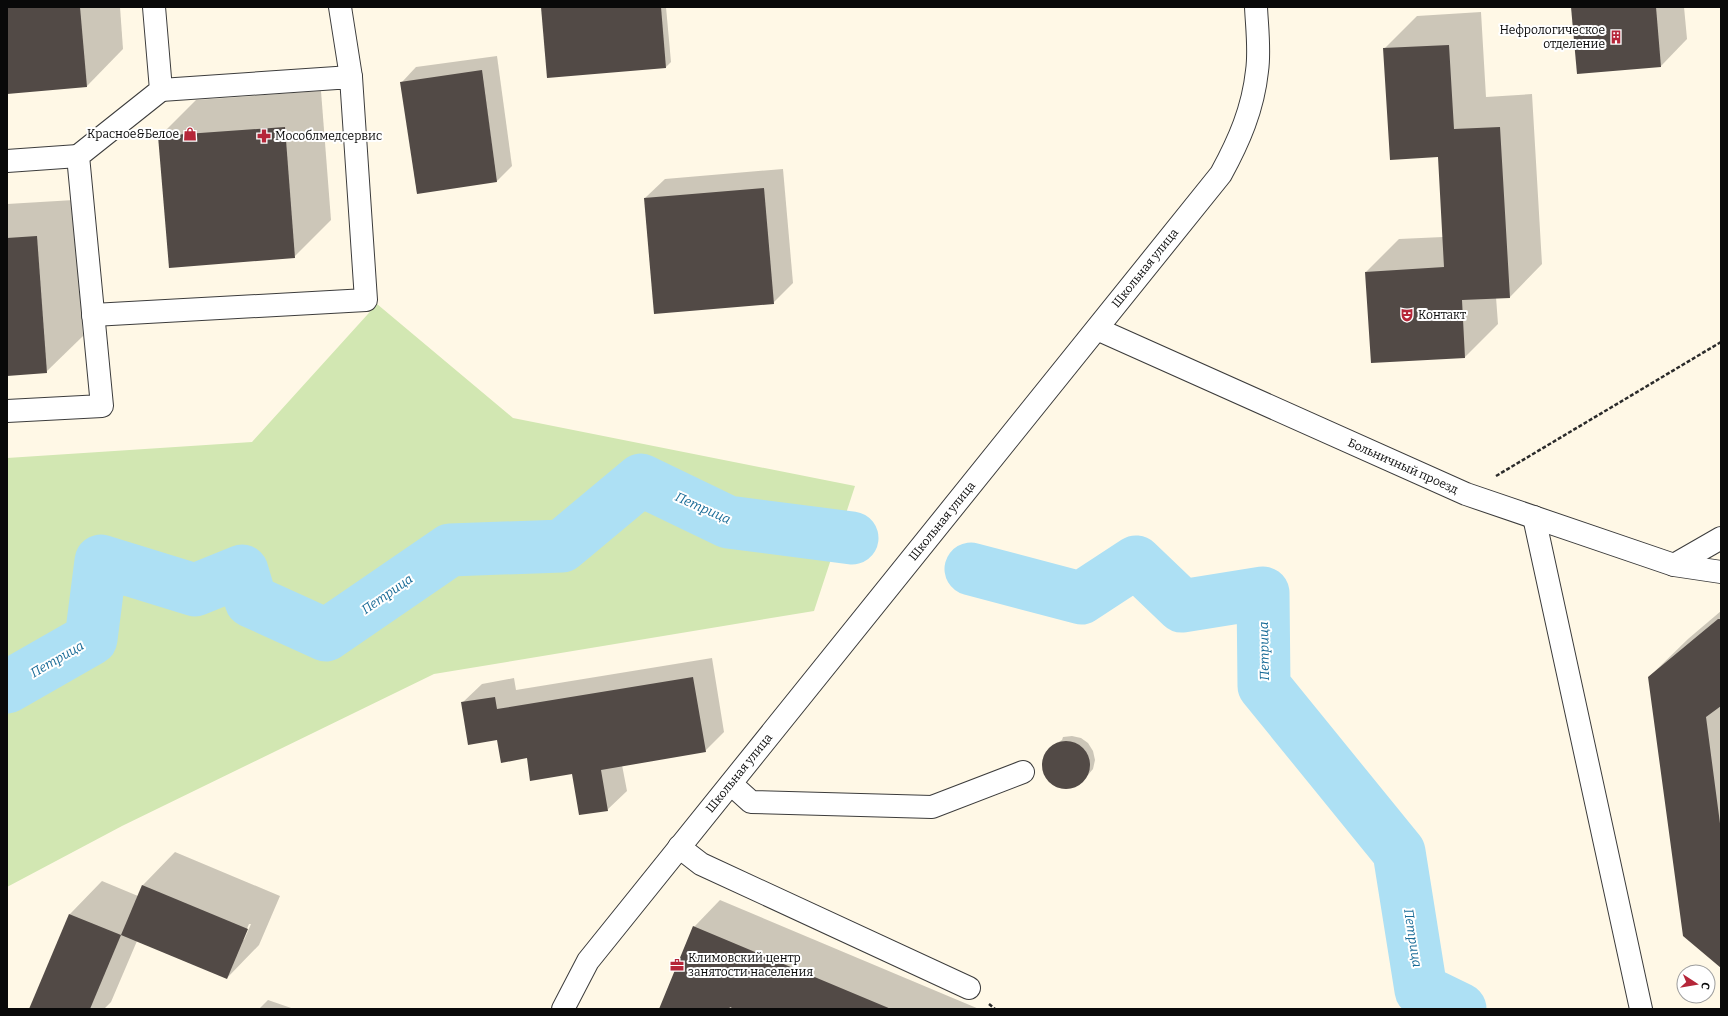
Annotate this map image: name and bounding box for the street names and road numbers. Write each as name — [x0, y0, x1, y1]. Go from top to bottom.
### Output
street label: Школьная улица — [1109, 225, 1181, 310]
street label: Больничный проезд — [1346, 435, 1460, 497]
street label: Школьная улица — [906, 478, 978, 563]
street label: Школьная улица — [703, 730, 775, 815]

